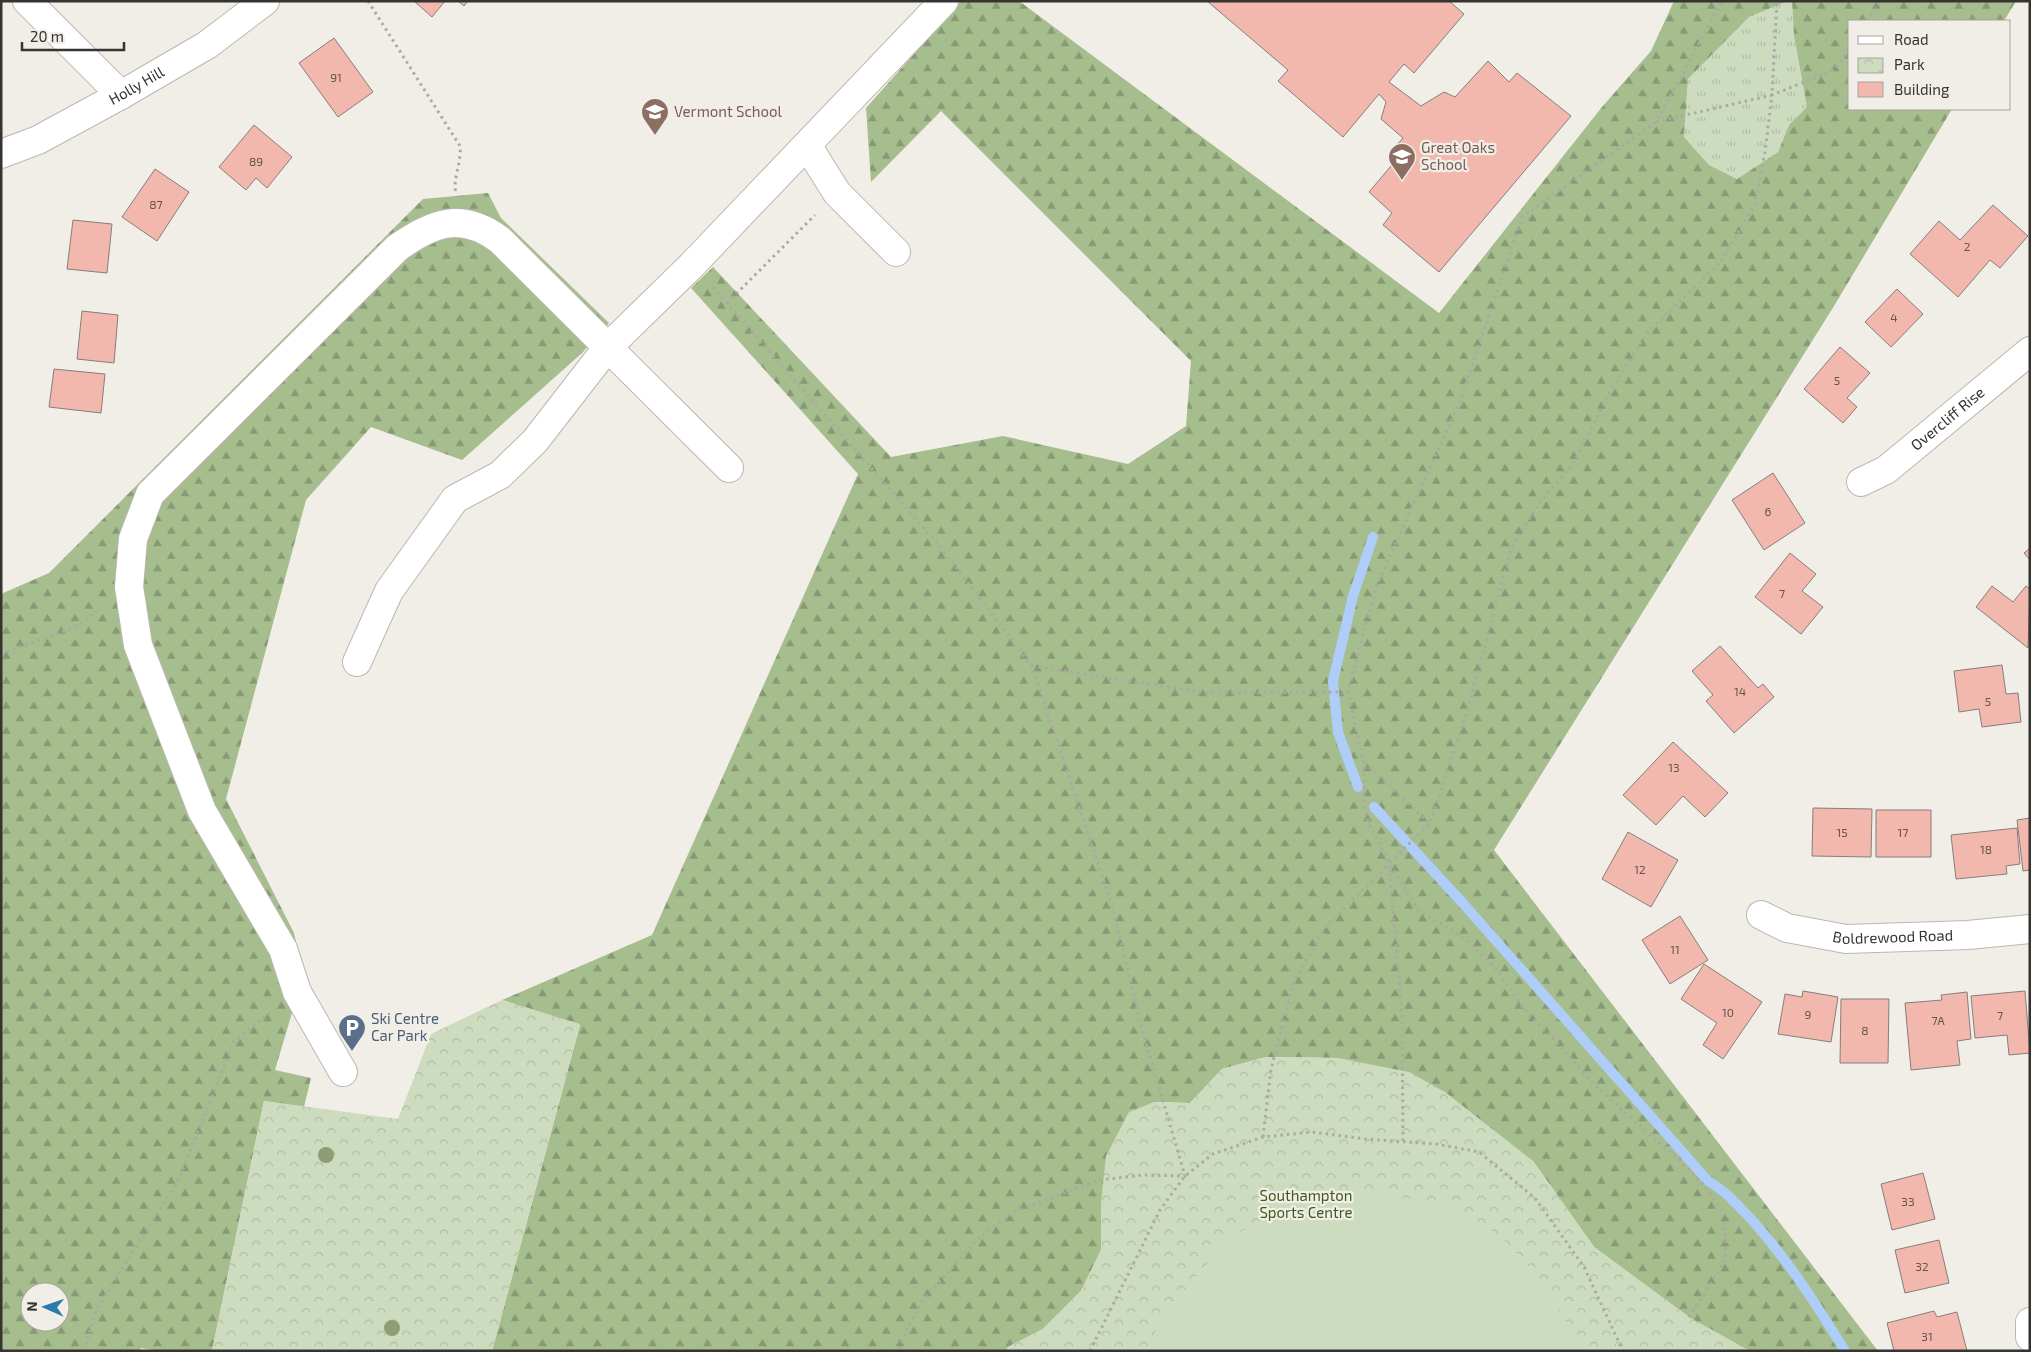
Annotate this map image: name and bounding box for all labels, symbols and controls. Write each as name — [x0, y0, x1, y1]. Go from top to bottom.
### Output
scale bar — [22, 20, 125, 52]
legend — [1848, 20, 2011, 110]
text: 20 m — [30, 27, 64, 45]
text: Road — [1894, 30, 1929, 48]
text: Park — [1894, 55, 1925, 73]
street label: Holly Hill — [105, 62, 167, 108]
house number: 91 — [330, 70, 342, 84]
text: Building — [1894, 80, 1950, 98]
school or university icon: Vermont School — [640, 97, 670, 136]
place label: Vermont School — [674, 102, 783, 120]
place label: Great Oaks School — [1421, 138, 1495, 173]
school or university icon: Great Oaks School — [1387, 142, 1417, 181]
house number: 89 — [249, 154, 263, 168]
house number: 87 — [149, 197, 163, 211]
house number: 2 — [1964, 239, 1971, 253]
house number: 4 — [1890, 310, 1898, 324]
house number: 5 — [1834, 373, 1840, 387]
street label: Overcliff Rise — [1907, 382, 1988, 454]
house number: 6 — [1765, 504, 1772, 518]
house number: 7 — [1779, 586, 1785, 600]
house number: 14 — [1734, 684, 1746, 698]
house number: 5 — [1985, 694, 1991, 708]
house number: 13 — [1668, 760, 1680, 774]
house number: 15 — [1836, 825, 1848, 839]
house number: 17 — [1898, 825, 1908, 839]
house number: 18 — [1980, 842, 1992, 856]
house number: 12 — [1634, 862, 1646, 876]
street label: Boldrewood Road — [1831, 925, 1954, 947]
house number: 11 — [1670, 942, 1680, 956]
house number: 10 — [1722, 1005, 1734, 1019]
house number: 9 — [1805, 1007, 1812, 1021]
house number: 7 — [1997, 1008, 2003, 1022]
place label: Ski Centre Car Park — [371, 1009, 439, 1044]
parking icon: Ski Centre Car Park — [337, 1013, 367, 1052]
house number: 7A — [1931, 1013, 1945, 1027]
house number: 8 — [1861, 1023, 1869, 1037]
park label: Southampton Sports Centre — [1259, 1186, 1353, 1221]
house number: 33 — [1901, 1194, 1915, 1208]
house number: 32 — [1915, 1259, 1929, 1273]
north arrow — [20, 1282, 70, 1332]
text: N — [23, 1301, 40, 1312]
house number: 31 — [1921, 1329, 1933, 1343]

